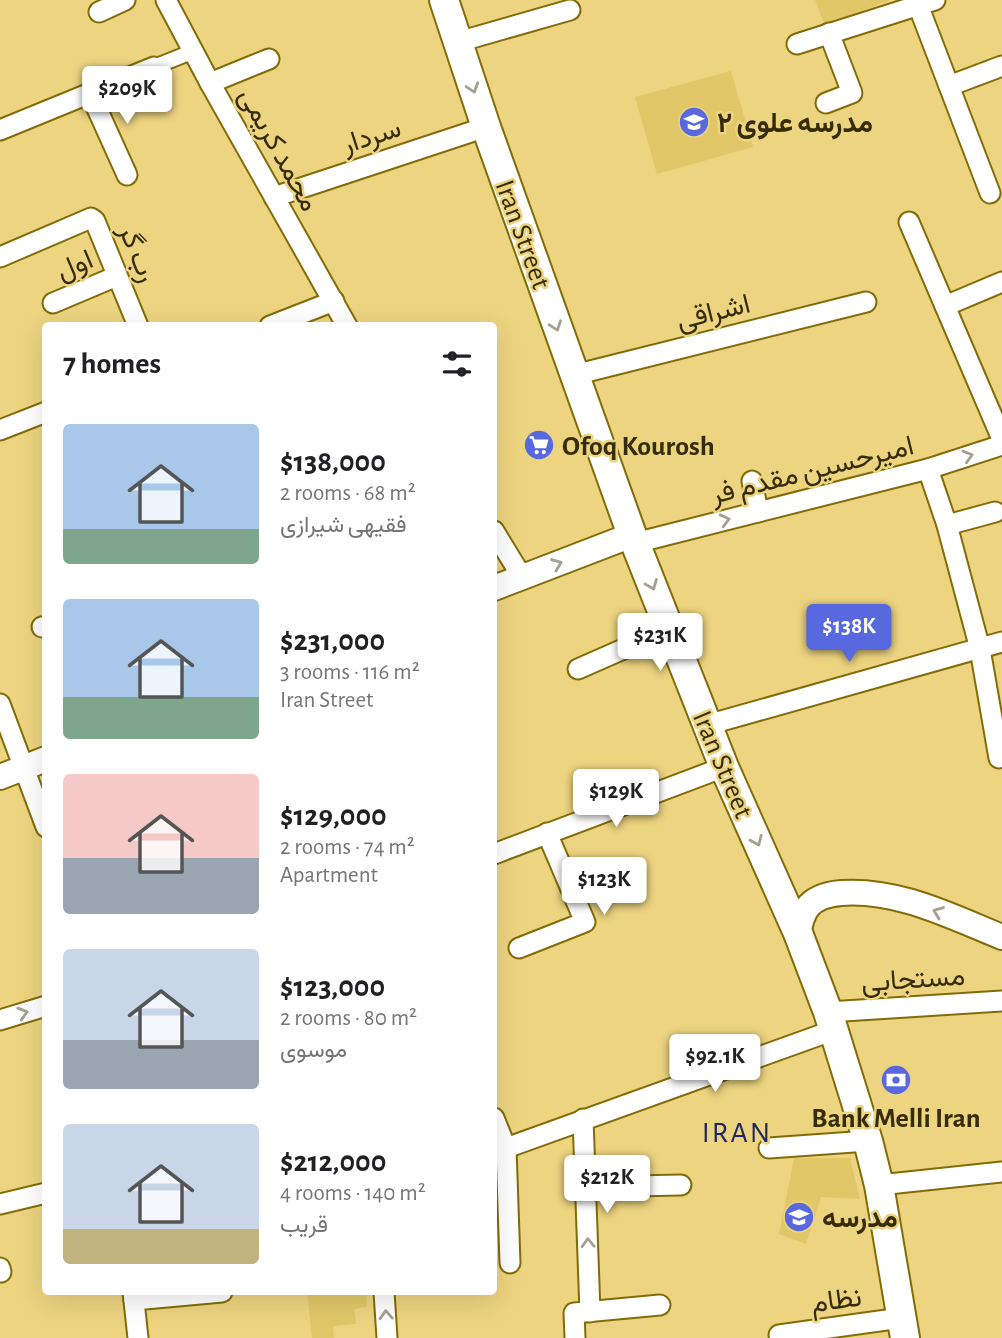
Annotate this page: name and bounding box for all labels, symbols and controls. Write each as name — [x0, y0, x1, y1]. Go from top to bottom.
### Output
pin: $209K — [78, 66, 176, 126]
text: $209K — [98, 77, 156, 100]
one-way arrow — [465, 81, 479, 94]
street label: محمد کریمی — [231, 84, 324, 217]
school or university icon: مدرسه علوی ۲ — [677, 105, 711, 139]
place label: مدرسه علوی ۲ — [717, 110, 873, 140]
street label: سردار — [338, 114, 405, 162]
street label: Iran Street — [490, 177, 555, 293]
street label: رب گر — [111, 220, 162, 287]
street label: اول — [52, 246, 98, 288]
street label: اشراقی — [674, 290, 754, 338]
one-way arrow — [548, 319, 562, 331]
icon: filters — [438, 345, 476, 383]
text: 7 homes — [63, 349, 161, 379]
supermarket icon: Ofoq Kourosh — [522, 428, 556, 462]
street label: امیرحسین مقدم فر — [707, 432, 918, 513]
place label: Ofoq Kourosh — [562, 433, 715, 461]
text: $138,000 — [280, 447, 386, 477]
one-way arrow — [962, 450, 974, 464]
icon: home — [119, 452, 203, 536]
text: 2 rooms · 68 m² — [280, 482, 416, 505]
text: فقیهی شیرازی — [280, 514, 407, 537]
one-way arrow — [719, 514, 731, 528]
one-way arrow — [551, 558, 563, 572]
one-way arrow — [643, 579, 657, 591]
pin: $138K — [800, 604, 898, 664]
pin: $231K — [611, 614, 709, 673]
text: $138K — [822, 615, 876, 638]
text: $231K — [634, 624, 686, 647]
text: $231,000 — [280, 626, 385, 656]
icon: home — [119, 627, 203, 711]
text: 3 rooms · 116 m² — [280, 661, 420, 684]
text: Iran Street — [280, 689, 373, 712]
street label: Iran Street — [687, 707, 757, 823]
pin: $129K — [567, 770, 665, 829]
text: $129K — [589, 780, 643, 803]
text: $129,000 — [280, 801, 387, 831]
icon: home — [119, 802, 203, 886]
one-way arrow — [749, 834, 763, 846]
text: 2 rooms · 74 m² — [280, 836, 415, 859]
pin: $123K — [555, 858, 653, 917]
text: Apartment — [280, 864, 378, 887]
text: $123K — [578, 868, 630, 891]
one-way arrow — [933, 906, 945, 920]
street label: مستجابی — [860, 962, 966, 999]
text: $123,000 — [280, 972, 385, 1002]
icon: home — [119, 977, 203, 1061]
one-way arrow — [16, 1007, 28, 1022]
text: 2 rooms · 80 m² — [280, 1007, 417, 1030]
pin: $92.1K — [658, 1034, 772, 1094]
text: موسوی — [280, 1039, 347, 1062]
text: $92.1K — [685, 1045, 745, 1068]
bank icon: Bank Melli Iran — [879, 1063, 913, 1097]
place label: Bank Melli Iran — [811, 1105, 981, 1133]
district label: IRAN — [702, 1118, 772, 1148]
text: $212,000 — [280, 1147, 386, 1177]
icon: home — [119, 1152, 203, 1236]
pin: $212K — [558, 1156, 656, 1215]
text: $212K — [580, 1166, 634, 1189]
text: 4 rooms · 140 m² — [280, 1182, 426, 1205]
school or university icon: مدرسه — [782, 1200, 816, 1234]
place label: مدرسه — [822, 1205, 898, 1235]
text: قریب — [280, 1214, 328, 1237]
one-way arrow — [581, 1238, 596, 1249]
street label: نظام — [809, 1284, 864, 1321]
one-way arrow — [378, 1309, 393, 1320]

